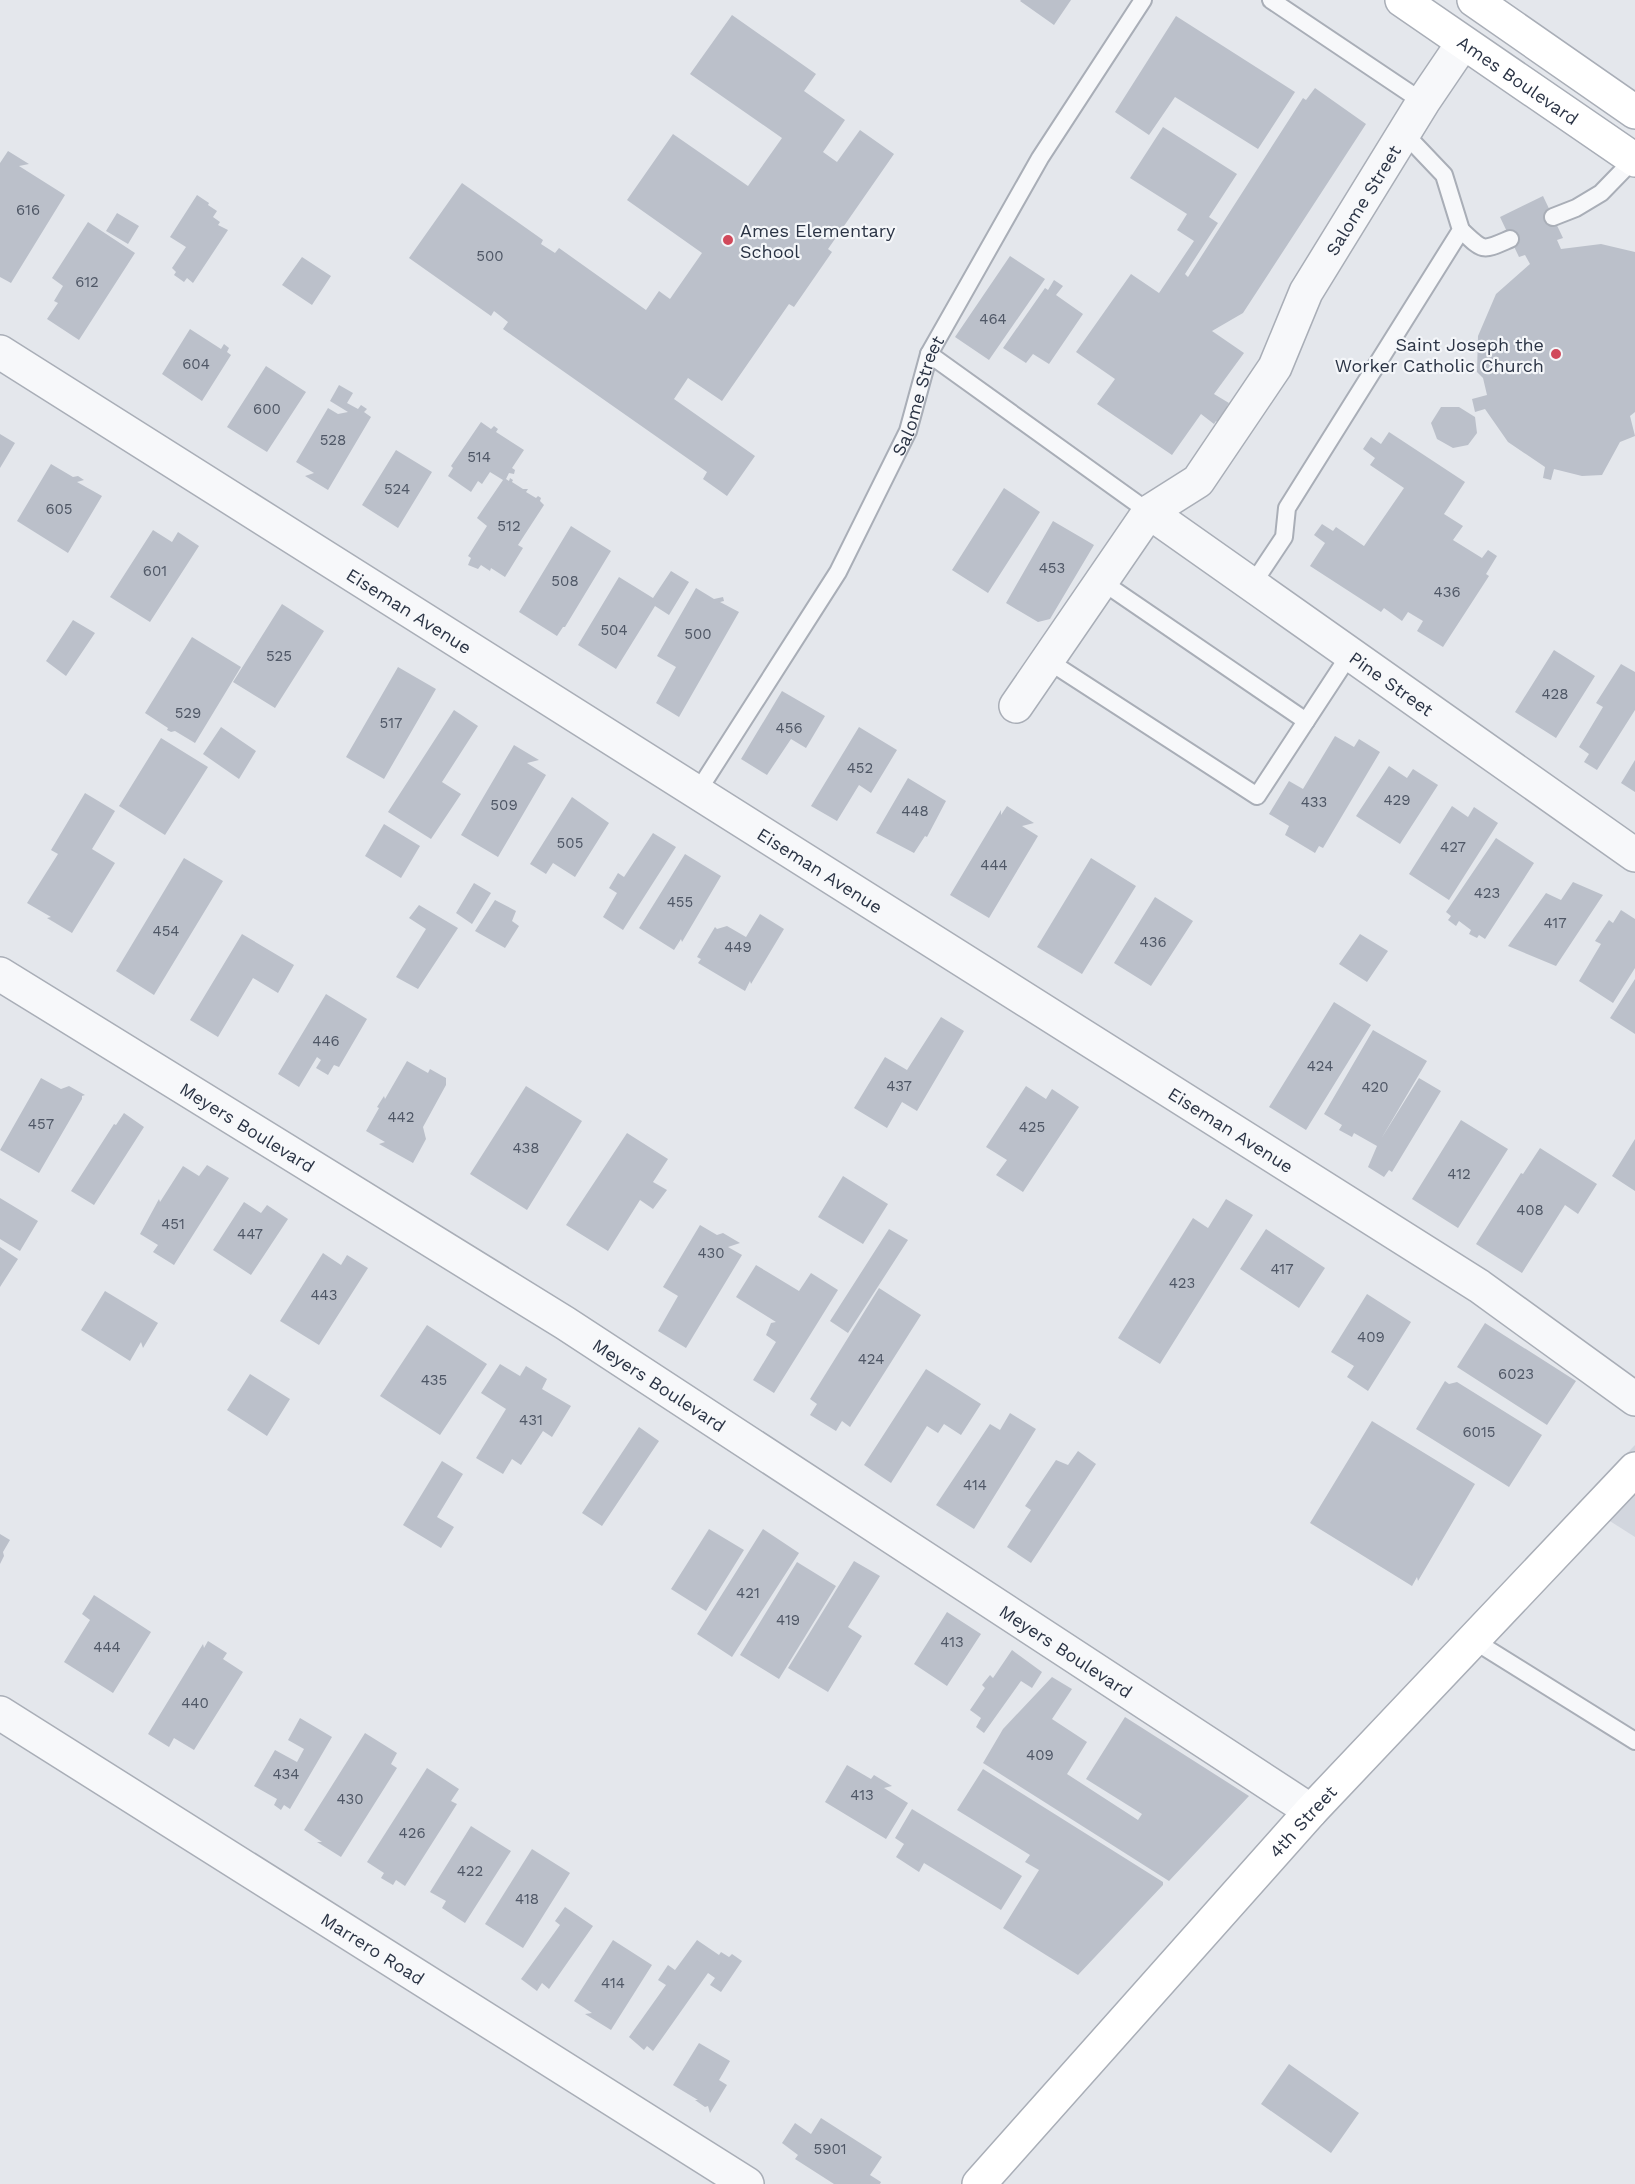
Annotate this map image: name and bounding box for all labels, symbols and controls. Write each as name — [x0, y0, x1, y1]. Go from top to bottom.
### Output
street label: Ames Boulevard — [1454, 31, 1583, 129]
street label: Salome Street — [1321, 141, 1405, 259]
house number: 616 — [16, 201, 40, 219]
place label: Ames Elementary School — [740, 220, 896, 262]
marker: Ames Elementary School — [721, 233, 735, 247]
house number: 500 — [476, 247, 504, 265]
house number: 612 — [75, 273, 99, 291]
house number: 464 — [979, 310, 1007, 328]
street label: Salome Street — [887, 331, 948, 459]
place label: Saint Joseph the Worker Catholic Church — [1335, 334, 1544, 376]
marker: Saint Joseph the Worker Catholic Church — [1549, 347, 1563, 361]
house number: 604 — [182, 355, 210, 373]
house number: 600 — [253, 400, 281, 418]
house number: 528 — [320, 431, 346, 449]
house number: 514 — [467, 448, 491, 466]
house number: 524 — [384, 480, 410, 498]
house number: 605 — [45, 500, 73, 518]
house number: 512 — [497, 517, 521, 535]
house number: 453 — [1039, 559, 1065, 577]
house number: 601 — [143, 562, 167, 580]
street label: Eiseman Avenue — [343, 563, 476, 658]
house number: 508 — [551, 572, 579, 590]
house number: 436 — [1433, 583, 1461, 601]
house number: 504 — [600, 621, 628, 639]
house number: 500 — [684, 625, 712, 643]
house number: 525 — [266, 647, 292, 665]
street label: Pine Street — [1346, 647, 1438, 720]
house number: 428 — [1541, 685, 1569, 703]
house number: 529 — [175, 704, 201, 722]
house number: 517 — [380, 714, 403, 732]
house number: 456 — [775, 719, 803, 737]
house number: 452 — [847, 759, 873, 777]
house number: 429 — [1383, 791, 1411, 809]
house number: 433 — [1301, 793, 1327, 811]
house number: 509 — [490, 796, 518, 814]
house number: 448 — [901, 802, 929, 820]
street label: Eiseman Avenue — [754, 823, 887, 917]
house number: 505 — [557, 834, 583, 852]
house number: 427 — [1440, 838, 1466, 856]
house number: 444 — [980, 856, 1008, 874]
house number: 423 — [1474, 884, 1500, 902]
house number: 455 — [667, 893, 693, 911]
house number: 417 — [1543, 914, 1567, 932]
house number: 454 — [152, 922, 180, 940]
house number: 436 — [1139, 933, 1167, 951]
house number: 449 — [724, 938, 752, 956]
house number: 446 — [312, 1032, 340, 1050]
house number: 424 — [1307, 1057, 1333, 1075]
street label: Meyers Boulevard — [176, 1077, 319, 1176]
house number: 437 — [886, 1077, 912, 1095]
house number: 420 — [1361, 1078, 1389, 1096]
street label: Eiseman Avenue — [1165, 1082, 1297, 1177]
house number: 442 — [387, 1108, 415, 1126]
house number: 457 — [28, 1115, 54, 1133]
house number: 425 — [1019, 1118, 1045, 1136]
house number: 438 — [512, 1139, 540, 1157]
house number: 412 — [1447, 1165, 1471, 1183]
house number: 408 — [1516, 1201, 1544, 1219]
house number: 451 — [161, 1215, 185, 1233]
house number: 447 — [237, 1225, 263, 1243]
house number: 430 — [697, 1244, 725, 1262]
house number: 417 — [1270, 1260, 1294, 1278]
house number: 423 — [1169, 1274, 1195, 1292]
house number: 443 — [310, 1286, 338, 1304]
house number: 409 — [1357, 1328, 1385, 1346]
street label: Meyers Boulevard — [589, 1334, 730, 1436]
house number: 424 — [858, 1350, 884, 1368]
house number: 6023 — [1498, 1365, 1534, 1383]
house number: 435 — [421, 1371, 447, 1389]
house number: 431 — [519, 1411, 543, 1429]
house number: 6015 — [1462, 1423, 1496, 1441]
house number: 414 — [963, 1476, 987, 1494]
house number: 421 — [736, 1584, 760, 1602]
street label: Meyers Boulevard — [996, 1600, 1137, 1702]
house number: 419 — [776, 1611, 800, 1629]
house number: 413 — [940, 1633, 964, 1651]
house number: 444 — [93, 1638, 121, 1656]
house number: 440 — [181, 1694, 209, 1712]
house number: 409 — [1026, 1746, 1054, 1764]
house number: 434 — [272, 1765, 300, 1783]
street label: 4th Street — [1264, 1780, 1341, 1862]
house number: 413 — [850, 1786, 874, 1804]
house number: 430 — [336, 1790, 364, 1808]
house number: 426 — [398, 1824, 426, 1842]
house number: 422 — [457, 1862, 483, 1880]
house number: 418 — [515, 1890, 539, 1908]
street label: Marrero Road — [317, 1908, 429, 1989]
house number: 414 — [601, 1974, 625, 1992]
house number: 5901 — [813, 2140, 847, 2158]

